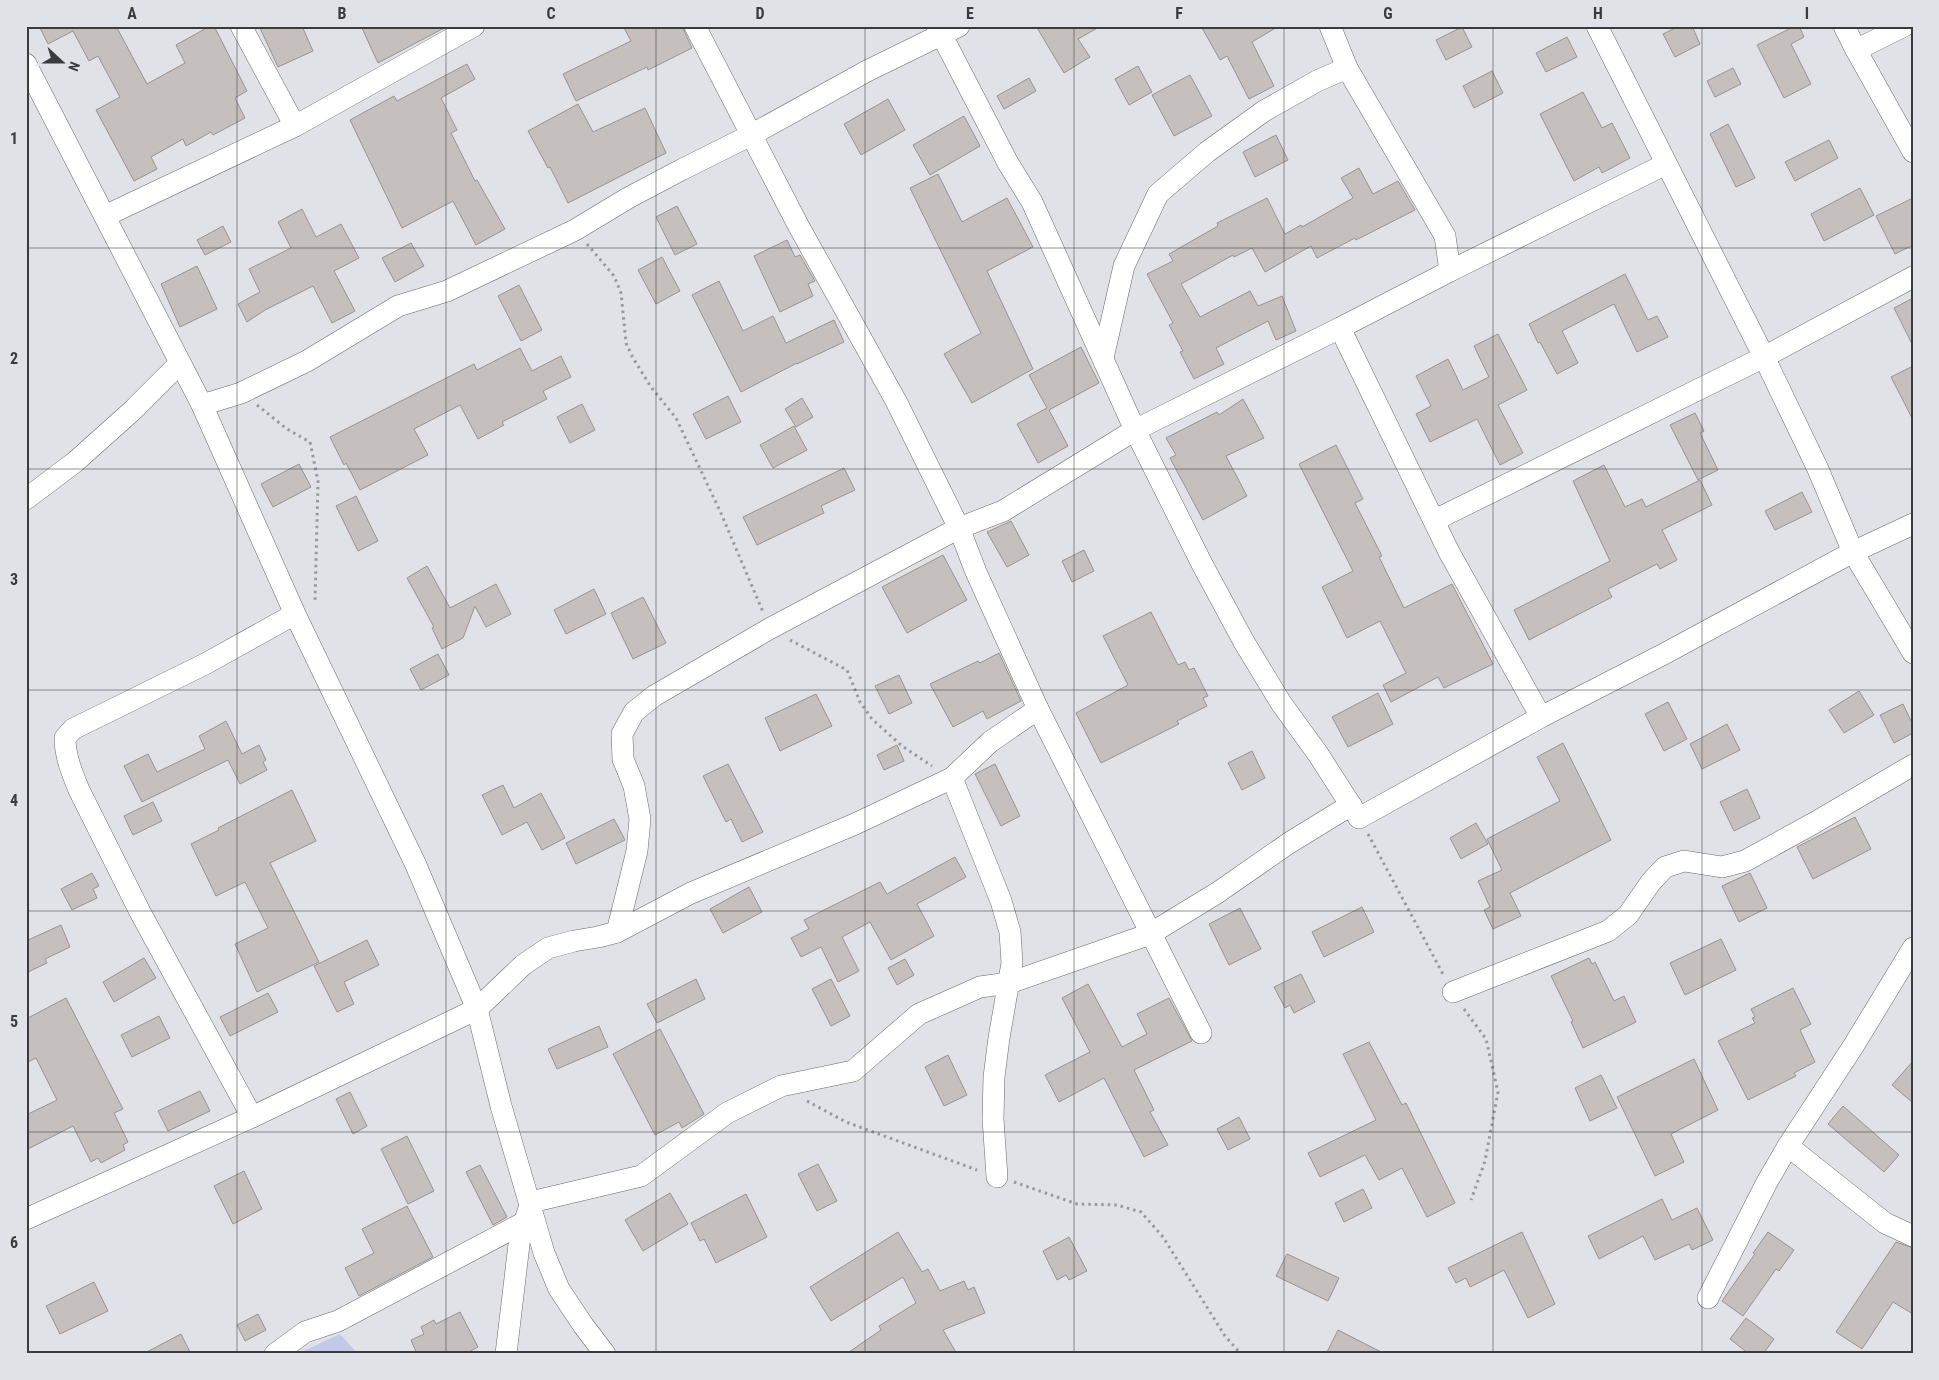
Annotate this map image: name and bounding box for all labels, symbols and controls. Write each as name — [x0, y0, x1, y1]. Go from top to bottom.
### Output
text: A — [127, 4, 137, 23]
text: B — [338, 4, 347, 23]
text: C — [546, 4, 556, 23]
text: D — [755, 4, 765, 23]
text: E — [966, 4, 974, 23]
text: F — [1175, 4, 1183, 23]
text: G — [1383, 4, 1393, 23]
text: H — [1593, 4, 1603, 23]
text: I — [1805, 4, 1809, 23]
north arrow — [38, 38, 88, 88]
text: N — [65, 60, 83, 74]
text: 1 — [10, 129, 18, 148]
text: 2 — [10, 349, 18, 368]
text: 3 — [10, 570, 18, 589]
text: 4 — [10, 791, 18, 810]
text: 5 — [10, 1012, 18, 1031]
text: 6 — [10, 1233, 18, 1252]

